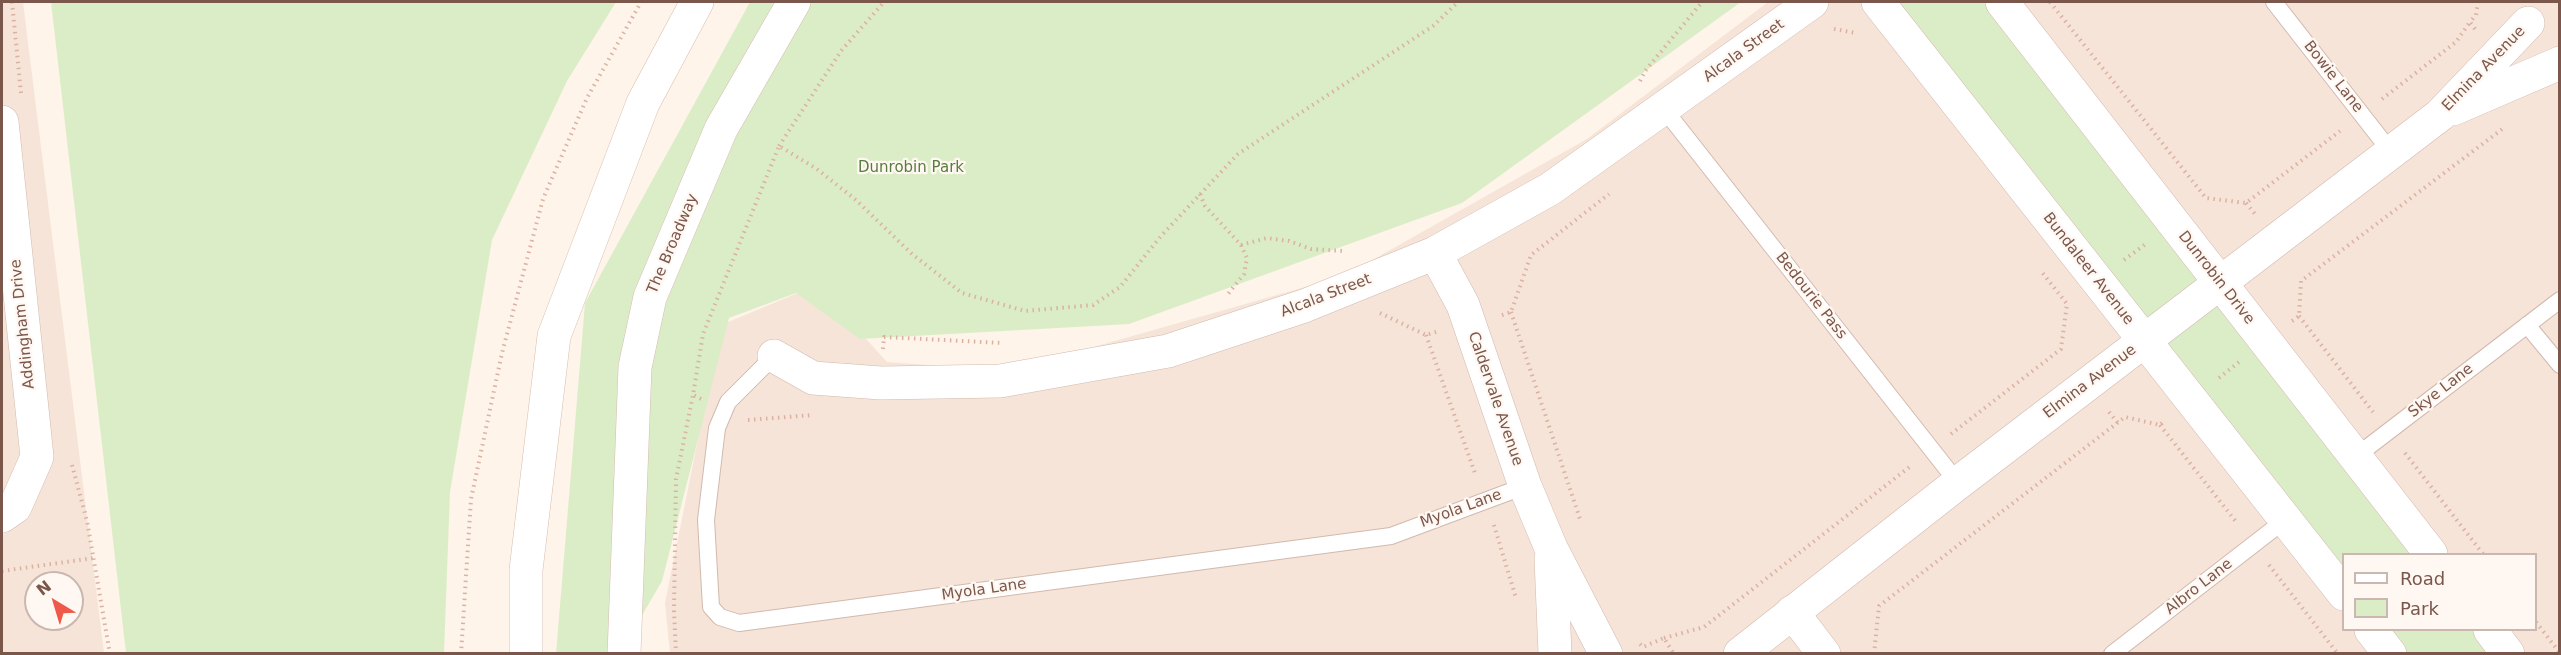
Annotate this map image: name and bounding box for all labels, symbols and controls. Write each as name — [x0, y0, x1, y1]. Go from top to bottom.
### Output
street label: Alcala Street — [1700, 16, 1788, 86]
street label: Elmina Avenue — [2439, 23, 2529, 115]
street label: Bowie Lane — [2299, 38, 2367, 116]
park label: Dunrobin Park — [858, 159, 964, 177]
street label: The Broadway — [644, 191, 702, 297]
street label: Bundaleer Avenue — [2039, 209, 2137, 329]
street label: Dunrobin Drive — [2174, 228, 2258, 328]
street label: Bedourie Pass — [1772, 249, 1850, 343]
street label: Addingham Drive — [7, 258, 39, 390]
street label: Alcala Street — [1278, 270, 1374, 322]
street label: Caldervale Avenue — [1464, 330, 1526, 468]
street label: Elmina Avenue — [2040, 341, 2140, 423]
street label: Skye Lane — [2405, 360, 2477, 422]
street label: Myola Lane — [1418, 486, 1504, 532]
legend — [2342, 553, 2537, 631]
street label: Albro Lane — [2162, 555, 2236, 619]
text: Road — [2400, 568, 2445, 589]
north arrow — [24, 571, 84, 631]
street label: Myola Lane — [940, 575, 1028, 605]
text: N — [33, 576, 55, 600]
text: Park — [2400, 598, 2439, 619]

